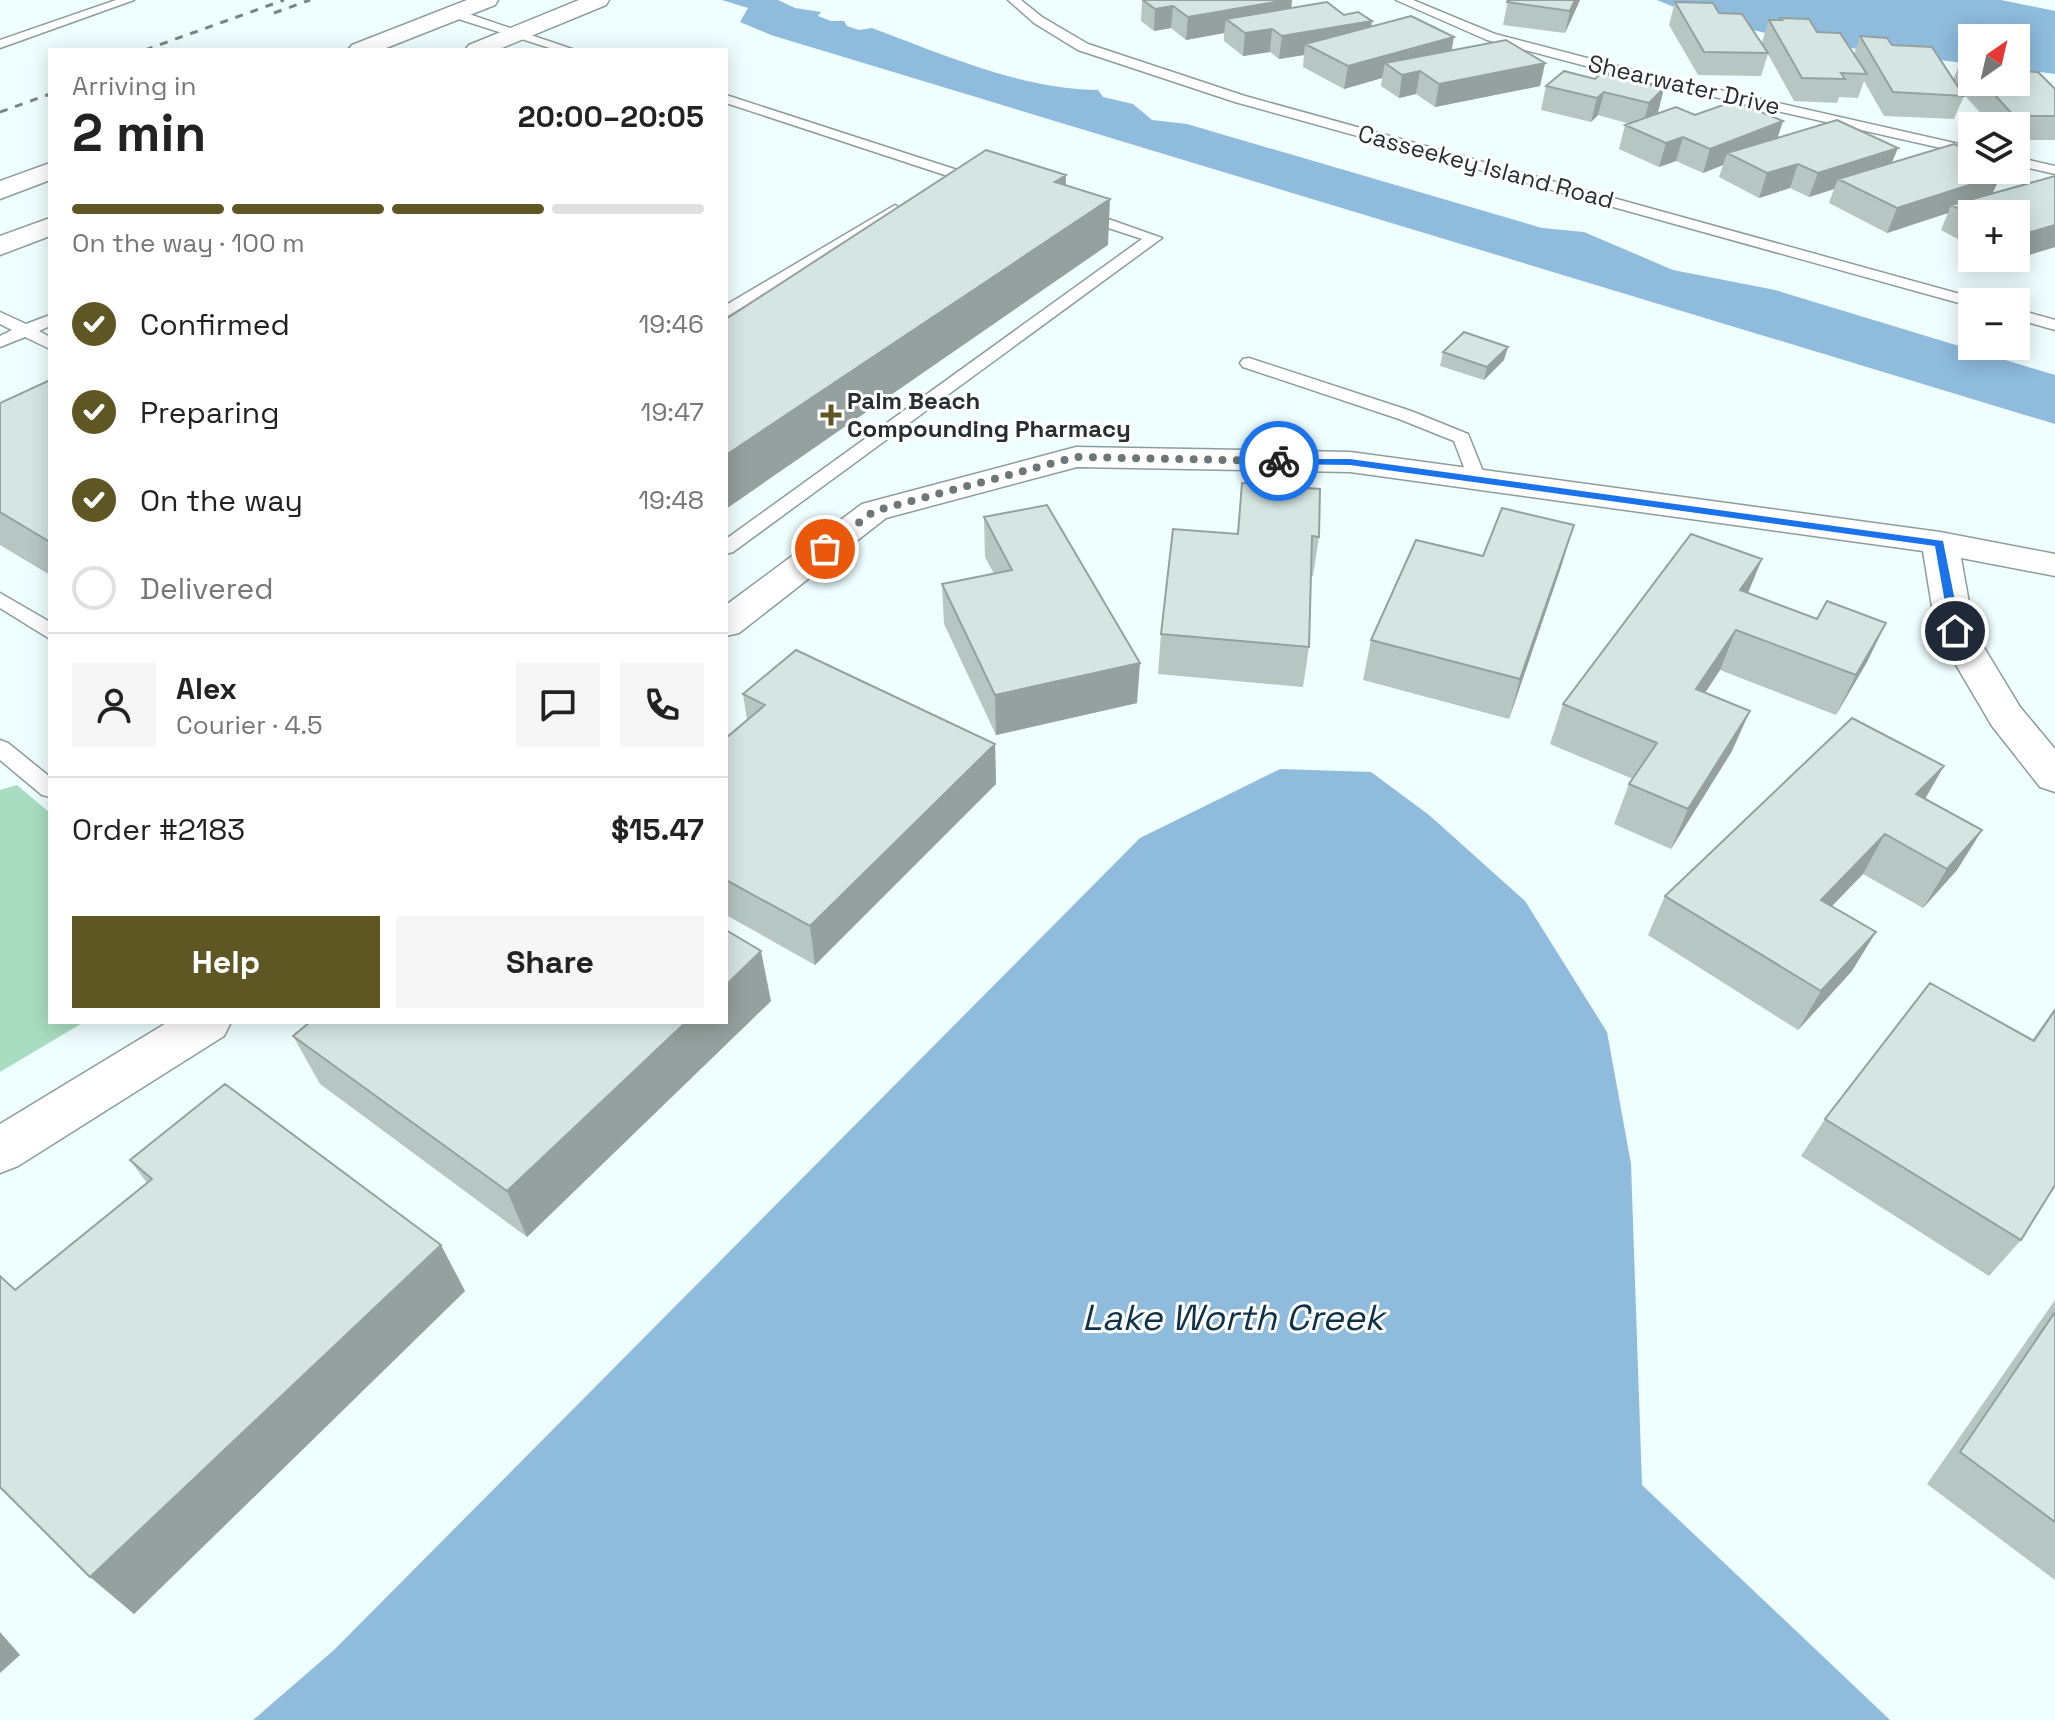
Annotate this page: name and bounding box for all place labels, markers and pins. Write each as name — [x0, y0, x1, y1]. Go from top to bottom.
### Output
place label: Palm Beach Compounding Pharmacy — [847, 385, 1131, 444]
marker: Palm Beach Compounding Pharmacy — [822, 406, 840, 424]
pin — [791, 515, 859, 583]
pin — [1921, 597, 1989, 665]

